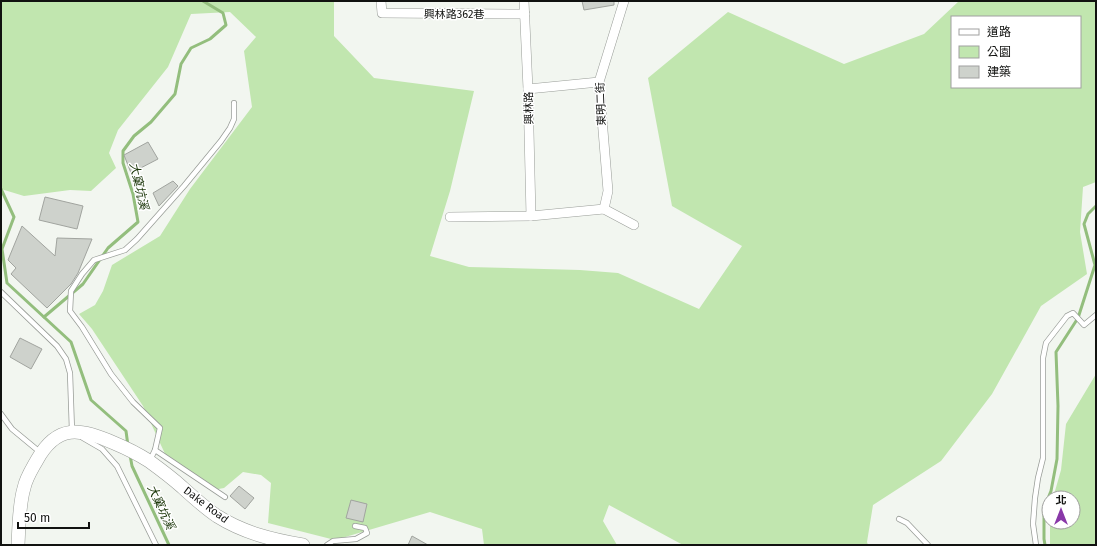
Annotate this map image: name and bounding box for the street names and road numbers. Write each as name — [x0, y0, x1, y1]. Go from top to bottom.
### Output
street label: 興林路362巷 — [424, 8, 484, 21]
street label: 東明二街 — [594, 82, 608, 126]
street label: 興林路 — [522, 91, 536, 125]
street label: Dake Road — [181, 484, 231, 526]

